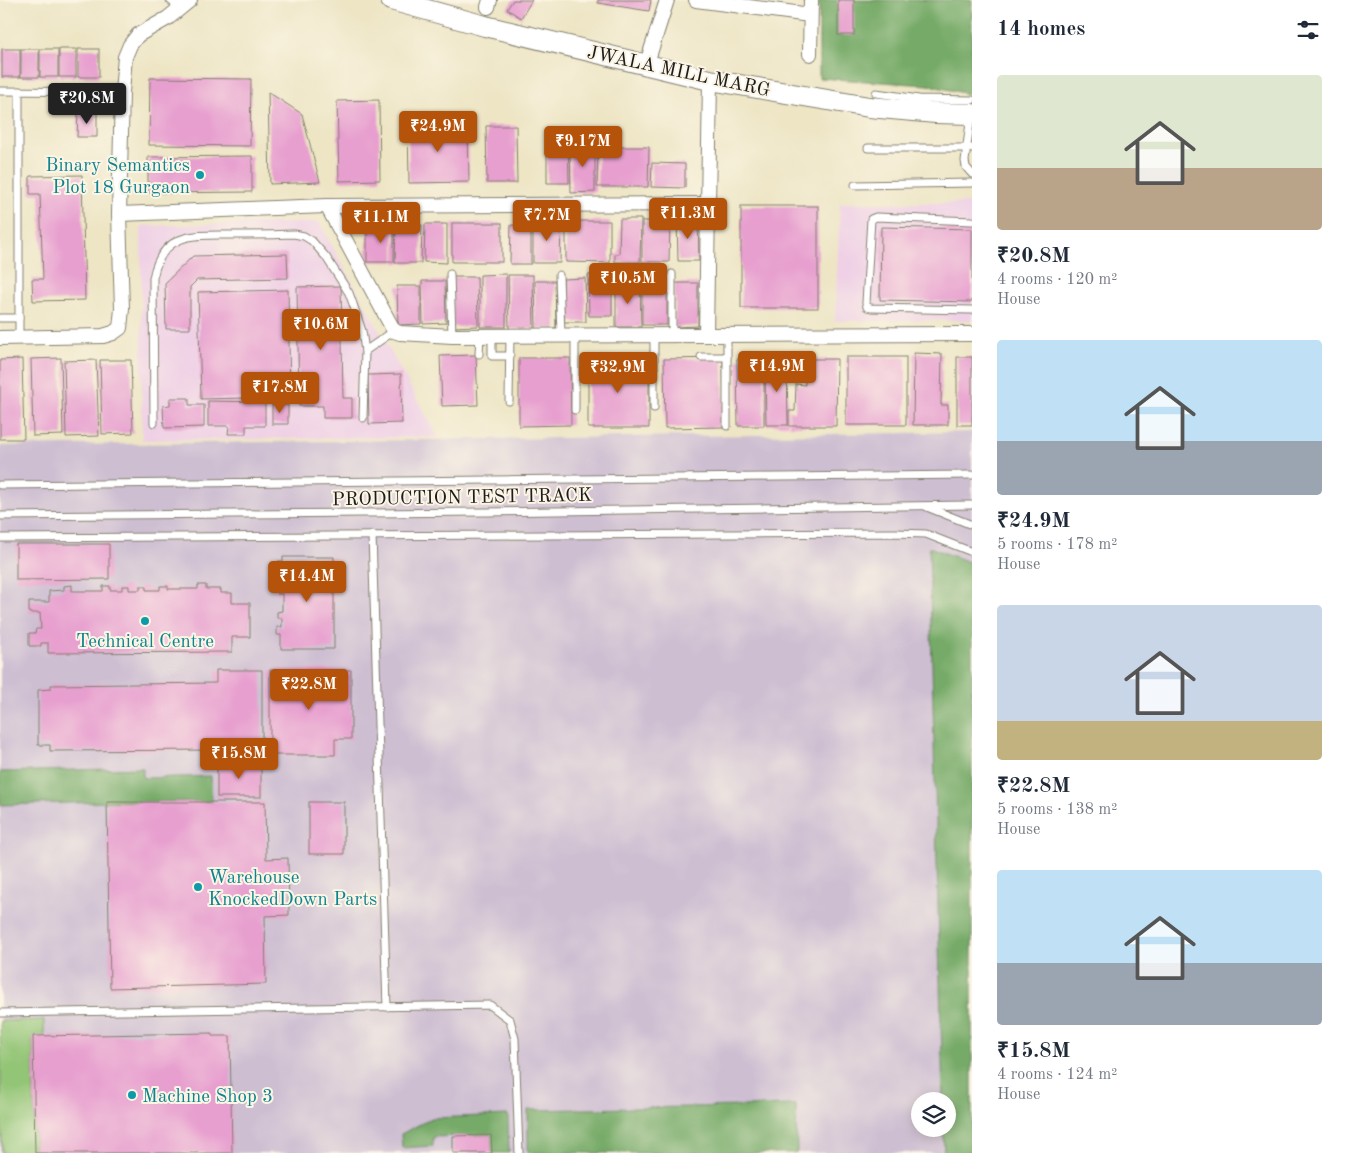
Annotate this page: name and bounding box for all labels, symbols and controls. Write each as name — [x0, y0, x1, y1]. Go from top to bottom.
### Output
icon: filters — [1294, 16, 1322, 44]
text: 14 homes — [997, 19, 1085, 40]
street label: JWALA MILL MARG — [585, 44, 772, 101]
pin: ₹20.8M — [46, 82, 128, 125]
text: ₹20.8M — [59, 91, 115, 107]
icon: home — [1115, 108, 1205, 198]
pin: ₹24.9M — [397, 110, 479, 153]
text: ₹24.9M — [410, 119, 466, 135]
pin: ₹9.17M — [542, 126, 624, 168]
text: ₹9.17M — [555, 134, 611, 150]
place label: Binary Semantics Plot 18 Gurgaon — [45, 157, 190, 198]
marker: Binary Semantics Plot 18 Gurgaon — [194, 169, 206, 181]
pin: ₹11.3M — [647, 198, 729, 240]
pin: ₹7.7M — [512, 200, 582, 242]
pin: ₹11.1M — [340, 202, 422, 244]
text: ₹11.3M — [660, 206, 716, 222]
text: ₹7.7M — [524, 208, 570, 224]
text: ₹11.1M — [353, 210, 409, 226]
text: ₹20.8M — [997, 246, 1070, 267]
pin: ₹10.5M — [587, 262, 669, 305]
text: ₹10.5M — [600, 271, 656, 287]
text: 4 rooms · 120 m² — [997, 272, 1117, 288]
text: House — [997, 292, 1040, 308]
pin: ₹10.6M — [280, 308, 362, 351]
text: ₹10.6M — [293, 317, 349, 333]
pin: ₹14.9M — [736, 350, 818, 393]
pin: ₹32.9M — [577, 352, 659, 394]
text: ₹14.9M — [749, 359, 805, 375]
text: ₹32.9M — [590, 360, 646, 376]
pin: ₹17.8M — [239, 372, 321, 414]
icon: home — [1115, 373, 1205, 463]
text: ₹17.8M — [252, 380, 308, 396]
street label: PRODUCTION TEST TRACK — [332, 487, 592, 510]
text: ₹24.9M — [997, 511, 1070, 532]
text: 5 rooms · 178 m² — [997, 537, 1117, 553]
text: House — [997, 557, 1040, 573]
pin: ₹14.4M — [266, 560, 348, 603]
text: ₹14.4M — [279, 569, 335, 585]
marker: Technical Centre — [139, 615, 151, 627]
place label: Technical Centre — [76, 633, 214, 652]
icon: home — [1115, 638, 1205, 728]
pin: ₹22.8M — [268, 668, 350, 711]
text: ₹22.8M — [281, 677, 337, 693]
pin: ₹15.8M — [198, 738, 280, 780]
text: ₹15.8M — [211, 746, 267, 762]
text: ₹22.8M — [997, 776, 1070, 797]
text: 5 rooms · 138 m² — [997, 802, 1117, 818]
text: House — [997, 822, 1040, 838]
place label: Warehouse KnockedDown Parts — [208, 869, 377, 910]
marker: Warehouse KnockedDown Parts — [192, 881, 204, 893]
icon: home — [1115, 903, 1205, 993]
text: ₹15.8M — [997, 1041, 1070, 1062]
text: 4 rooms · 124 m² — [997, 1067, 1117, 1083]
text: House — [997, 1087, 1040, 1103]
place label: Machine Shop 3 — [142, 1088, 273, 1107]
marker: Machine Shop 3 — [126, 1089, 138, 1101]
map controls — [911, 1092, 956, 1137]
button: layers — [911, 1092, 956, 1137]

